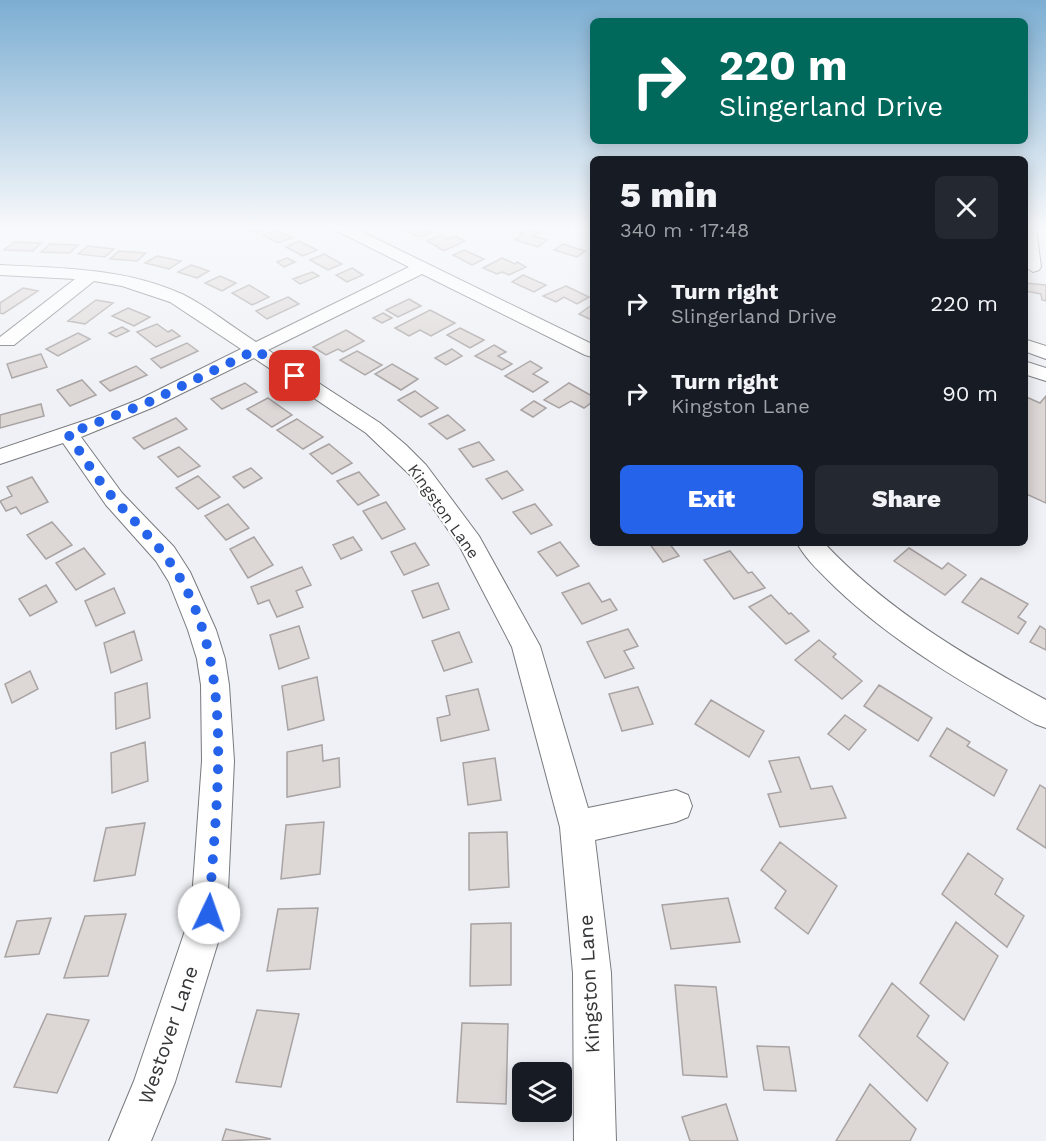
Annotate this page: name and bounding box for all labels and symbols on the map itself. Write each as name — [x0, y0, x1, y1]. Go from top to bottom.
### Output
pin — [269, 350, 320, 401]
street label: Kingston Lane — [404, 460, 483, 562]
position arrow — [177, 881, 241, 945]
street label: Kingston Lane — [573, 914, 605, 1054]
street label: Westover Lane — [133, 963, 203, 1107]

